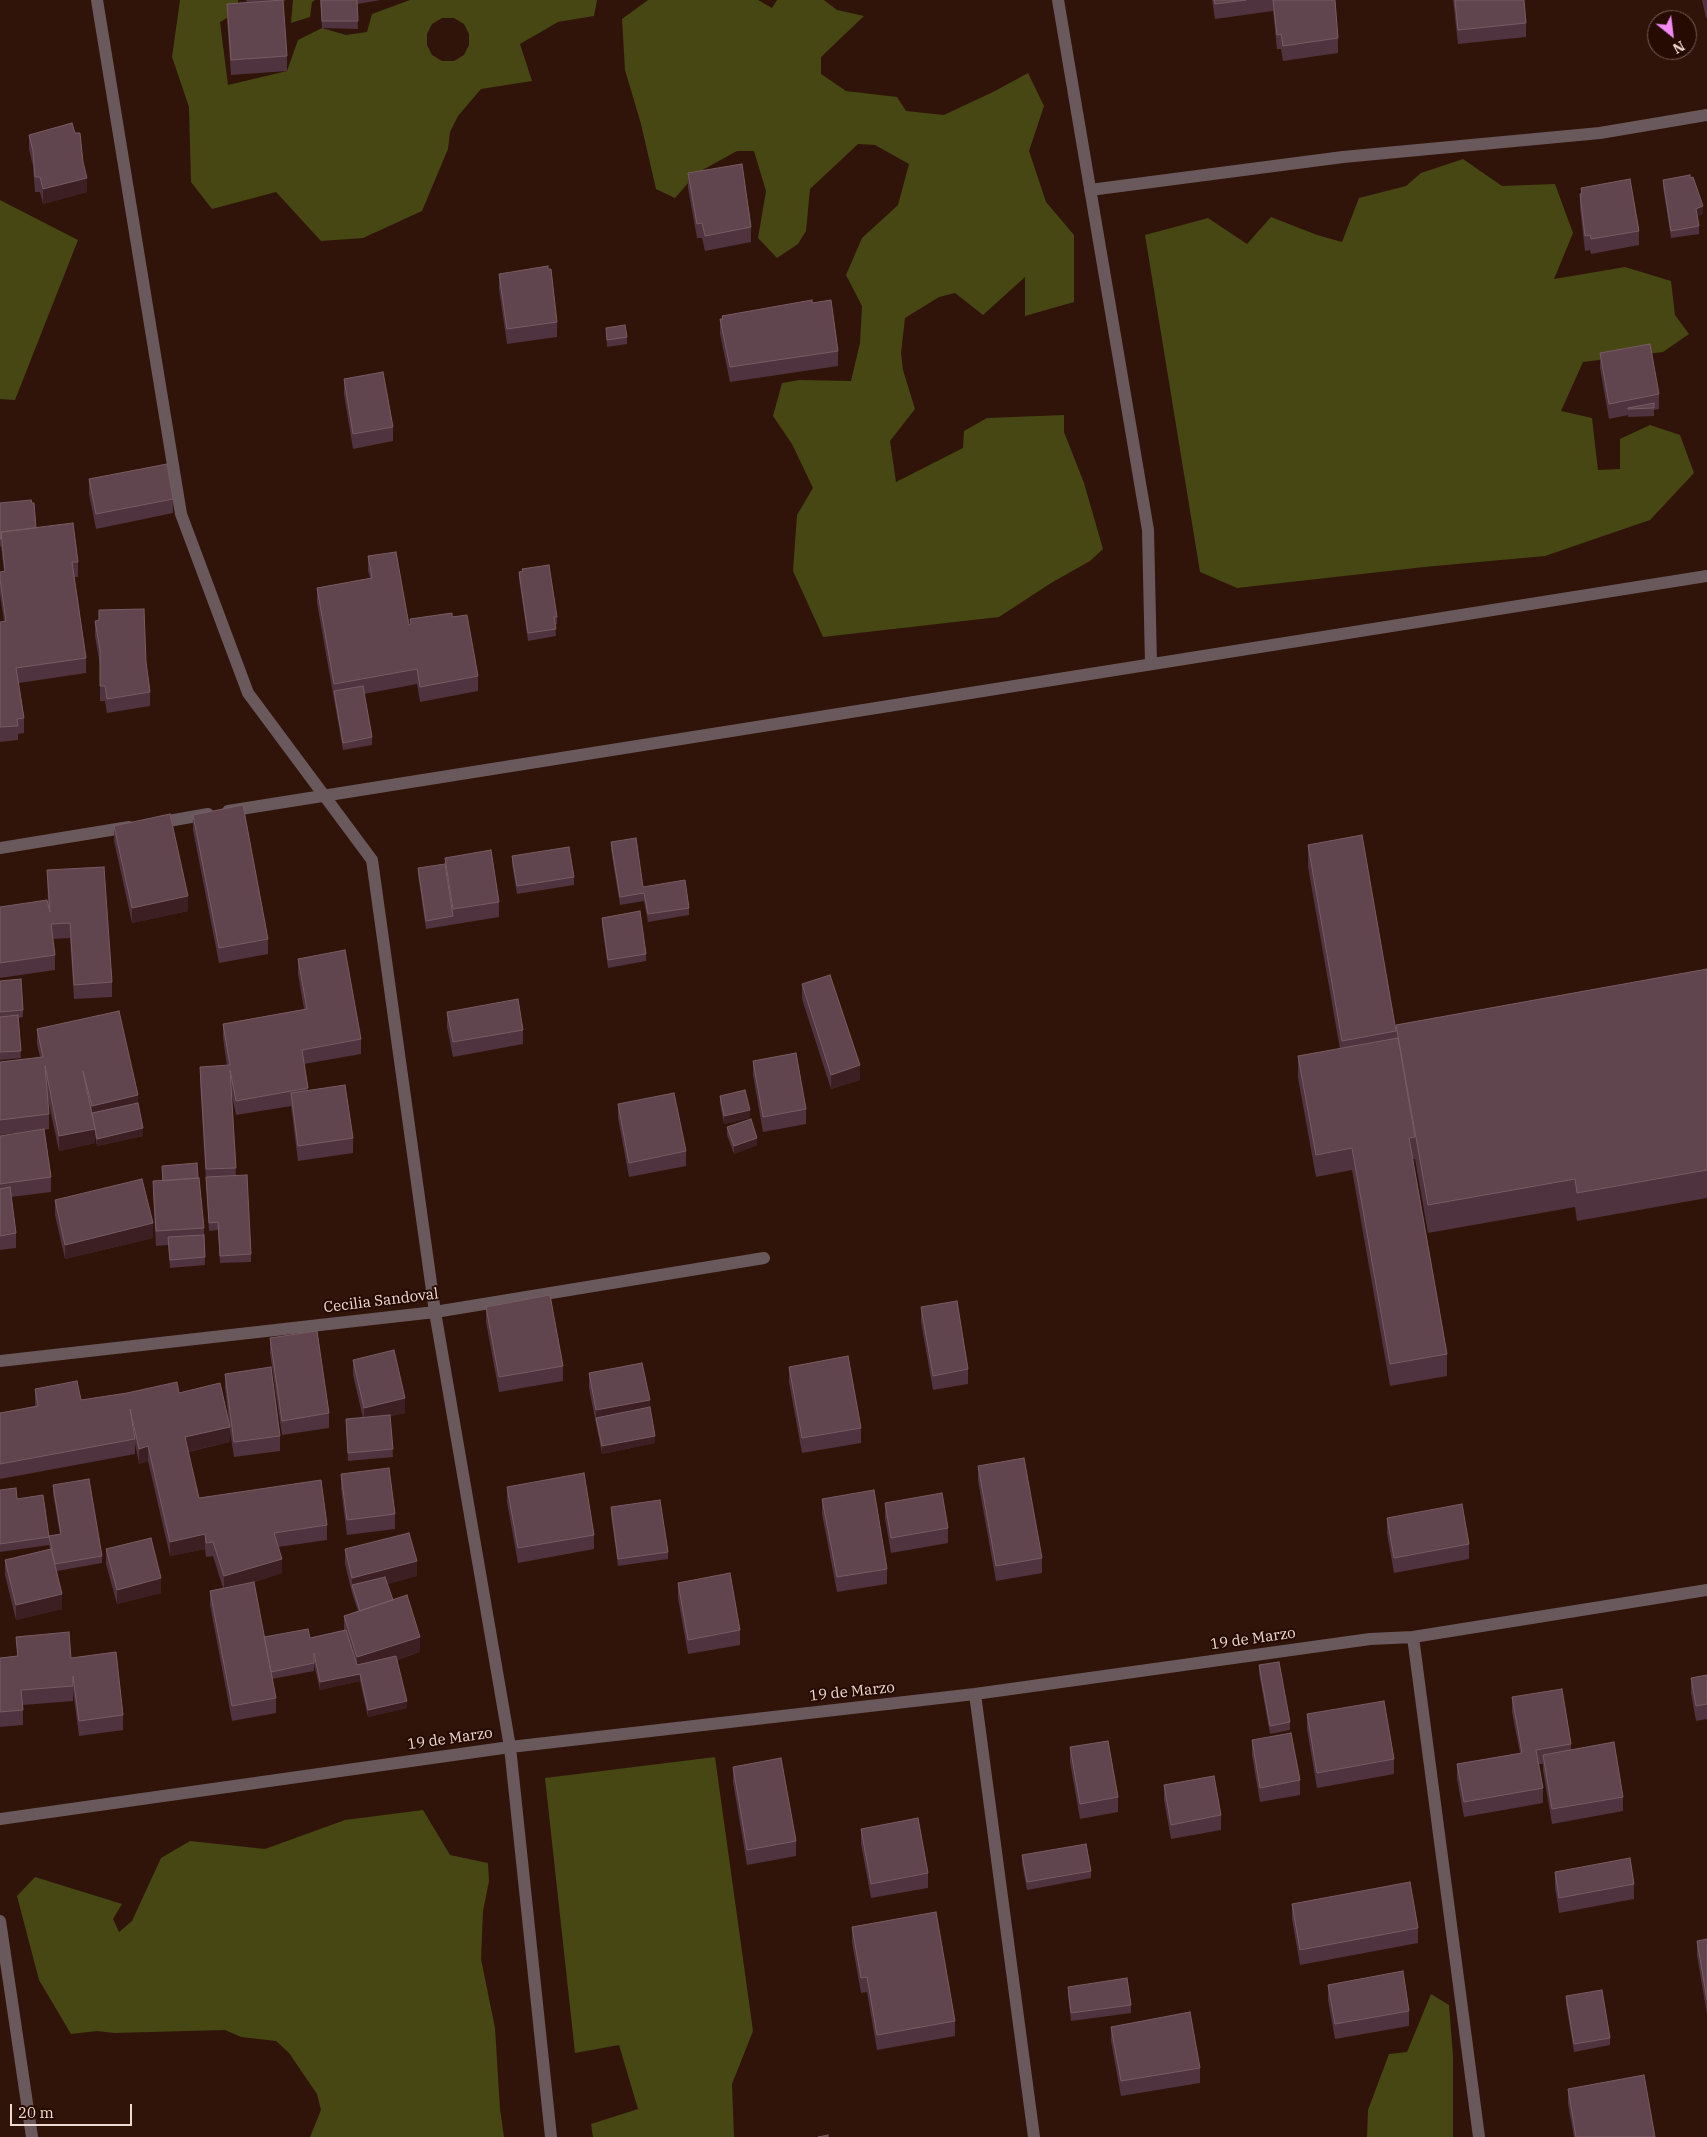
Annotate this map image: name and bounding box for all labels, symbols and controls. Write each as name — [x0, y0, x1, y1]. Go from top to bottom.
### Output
north arrow — [1647, 10, 1697, 60]
text: N — [1670, 37, 1688, 58]
street label: Cecilia Sandoval — [323, 1285, 439, 1317]
street label: 19 de Marzo — [1209, 1624, 1297, 1654]
street label: 19 de Marzo — [808, 1679, 896, 1705]
street label: 19 de Marzo — [406, 1724, 494, 1754]
scale bar — [12, 2094, 135, 2126]
text: 20 m — [18, 2103, 54, 2122]

